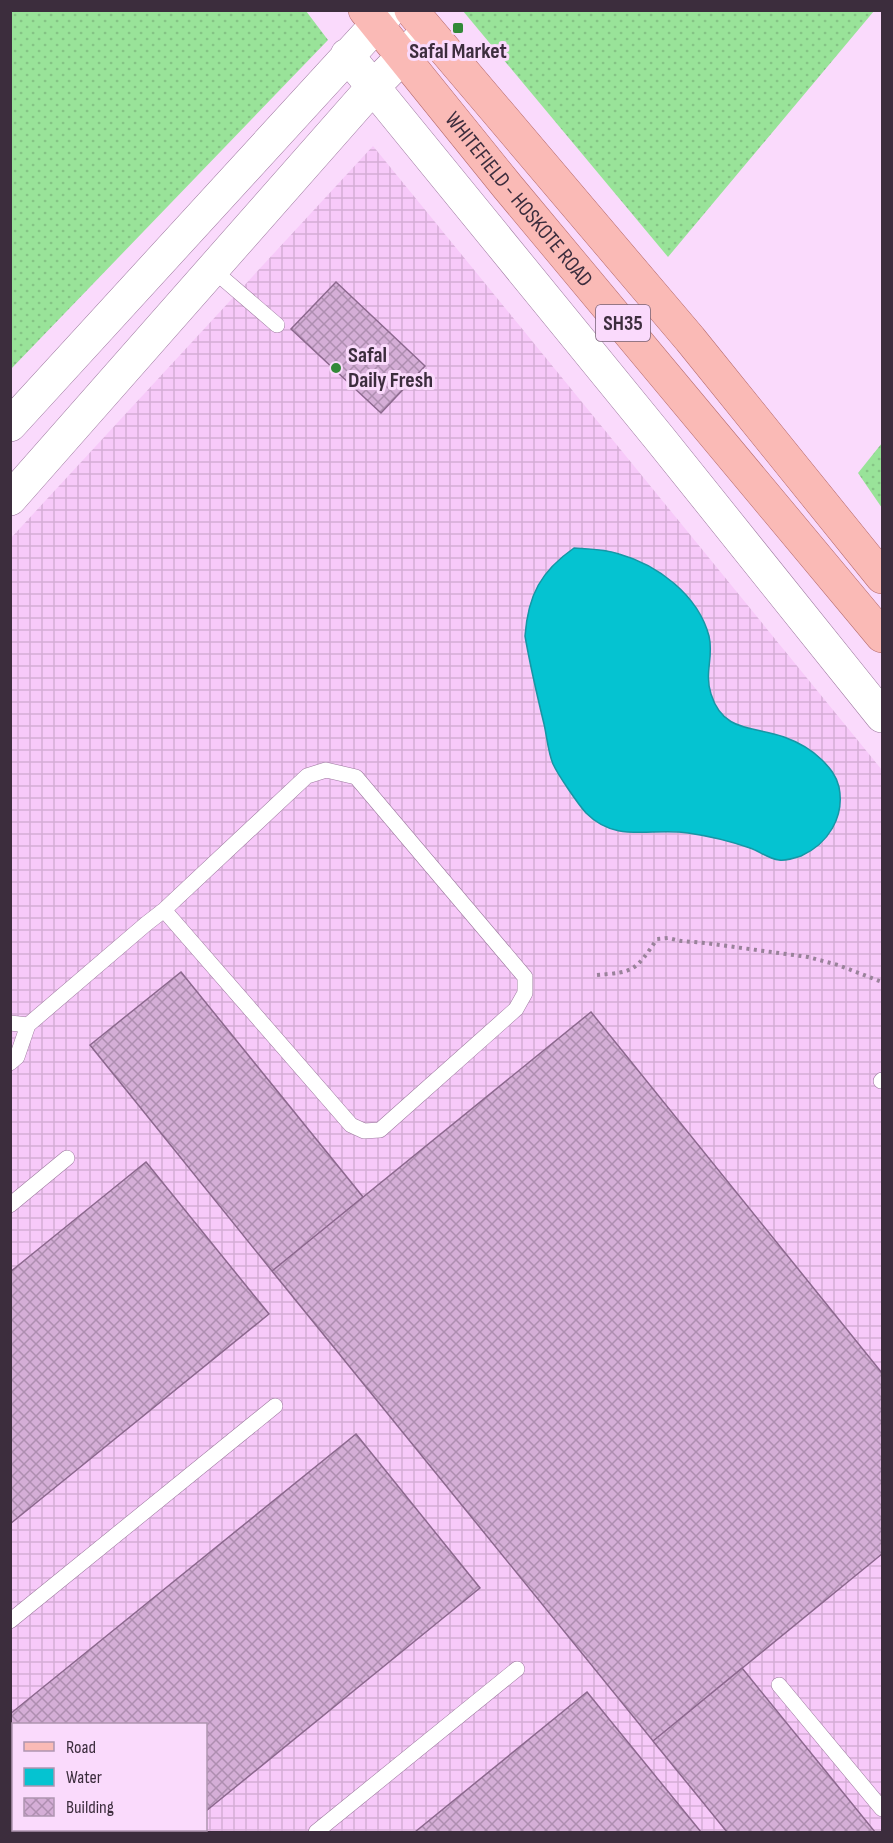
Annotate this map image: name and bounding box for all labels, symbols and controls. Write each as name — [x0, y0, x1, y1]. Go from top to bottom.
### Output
marker: Safal Market — [451, 21, 465, 35]
place label: Safal Market — [409, 38, 507, 65]
street label: WHITEFIELD - HOSKOTE ROAD — [439, 106, 599, 292]
road number: SH35 — [596, 305, 650, 341]
place label: Safal Daily Fresh — [348, 342, 433, 394]
marker: Safal Daily Fresh — [329, 361, 343, 375]
legend — [12, 1723, 207, 1831]
text: Road — [66, 1737, 96, 1758]
text: Water — [66, 1767, 102, 1788]
text: Building — [66, 1797, 114, 1818]

